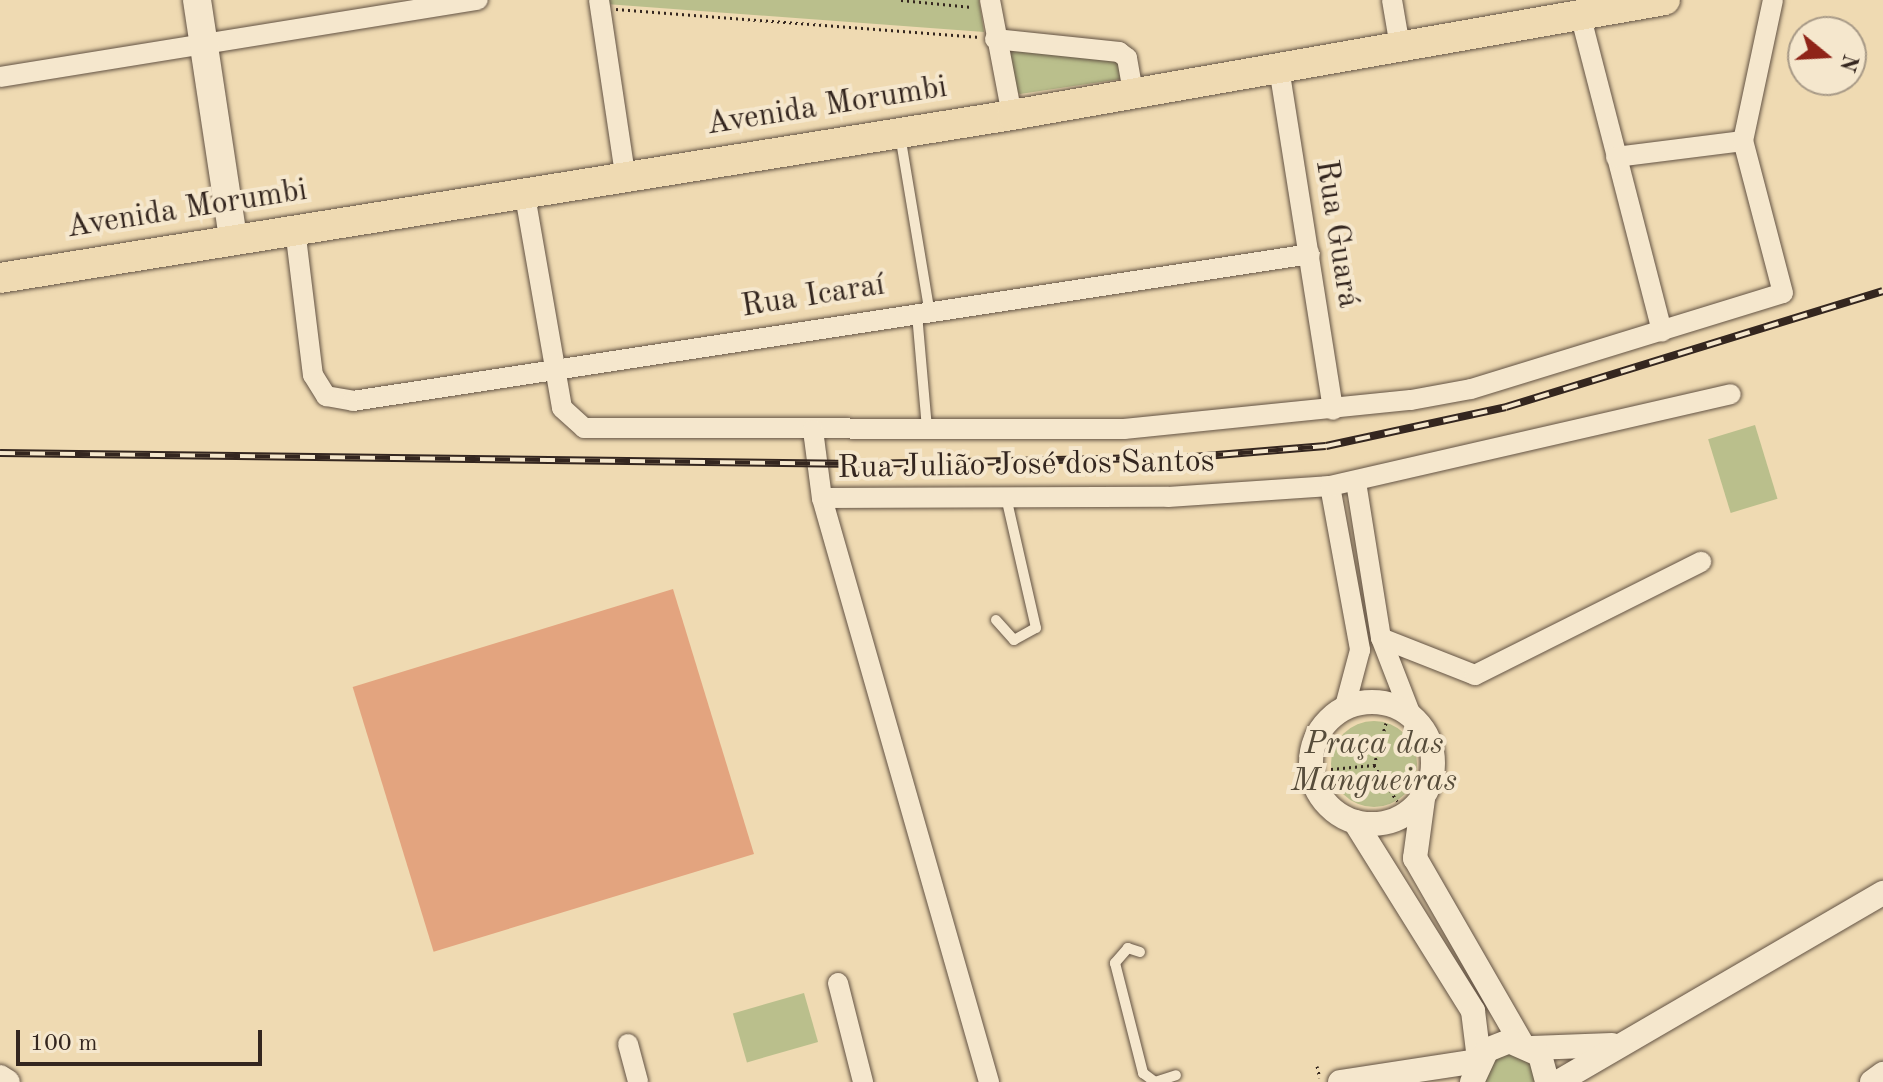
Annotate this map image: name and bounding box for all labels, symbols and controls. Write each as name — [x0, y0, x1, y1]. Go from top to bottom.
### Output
north arrow — [1787, 16, 1867, 96]
text: N — [1835, 51, 1861, 74]
street label: Avenida Morumbi — [704, 69, 950, 145]
street label: Rua Guará — [1305, 157, 1367, 311]
street label: Avenida Morumbi — [64, 172, 310, 248]
street label: Rua Icaraí — [739, 267, 887, 327]
street label: Rua Julião José dos Santos — [837, 444, 1215, 488]
park label: Praça das Mangueiras — [1291, 727, 1457, 802]
scale bar — [20, 1014, 266, 1064]
text: 100 m — [30, 1032, 98, 1056]

